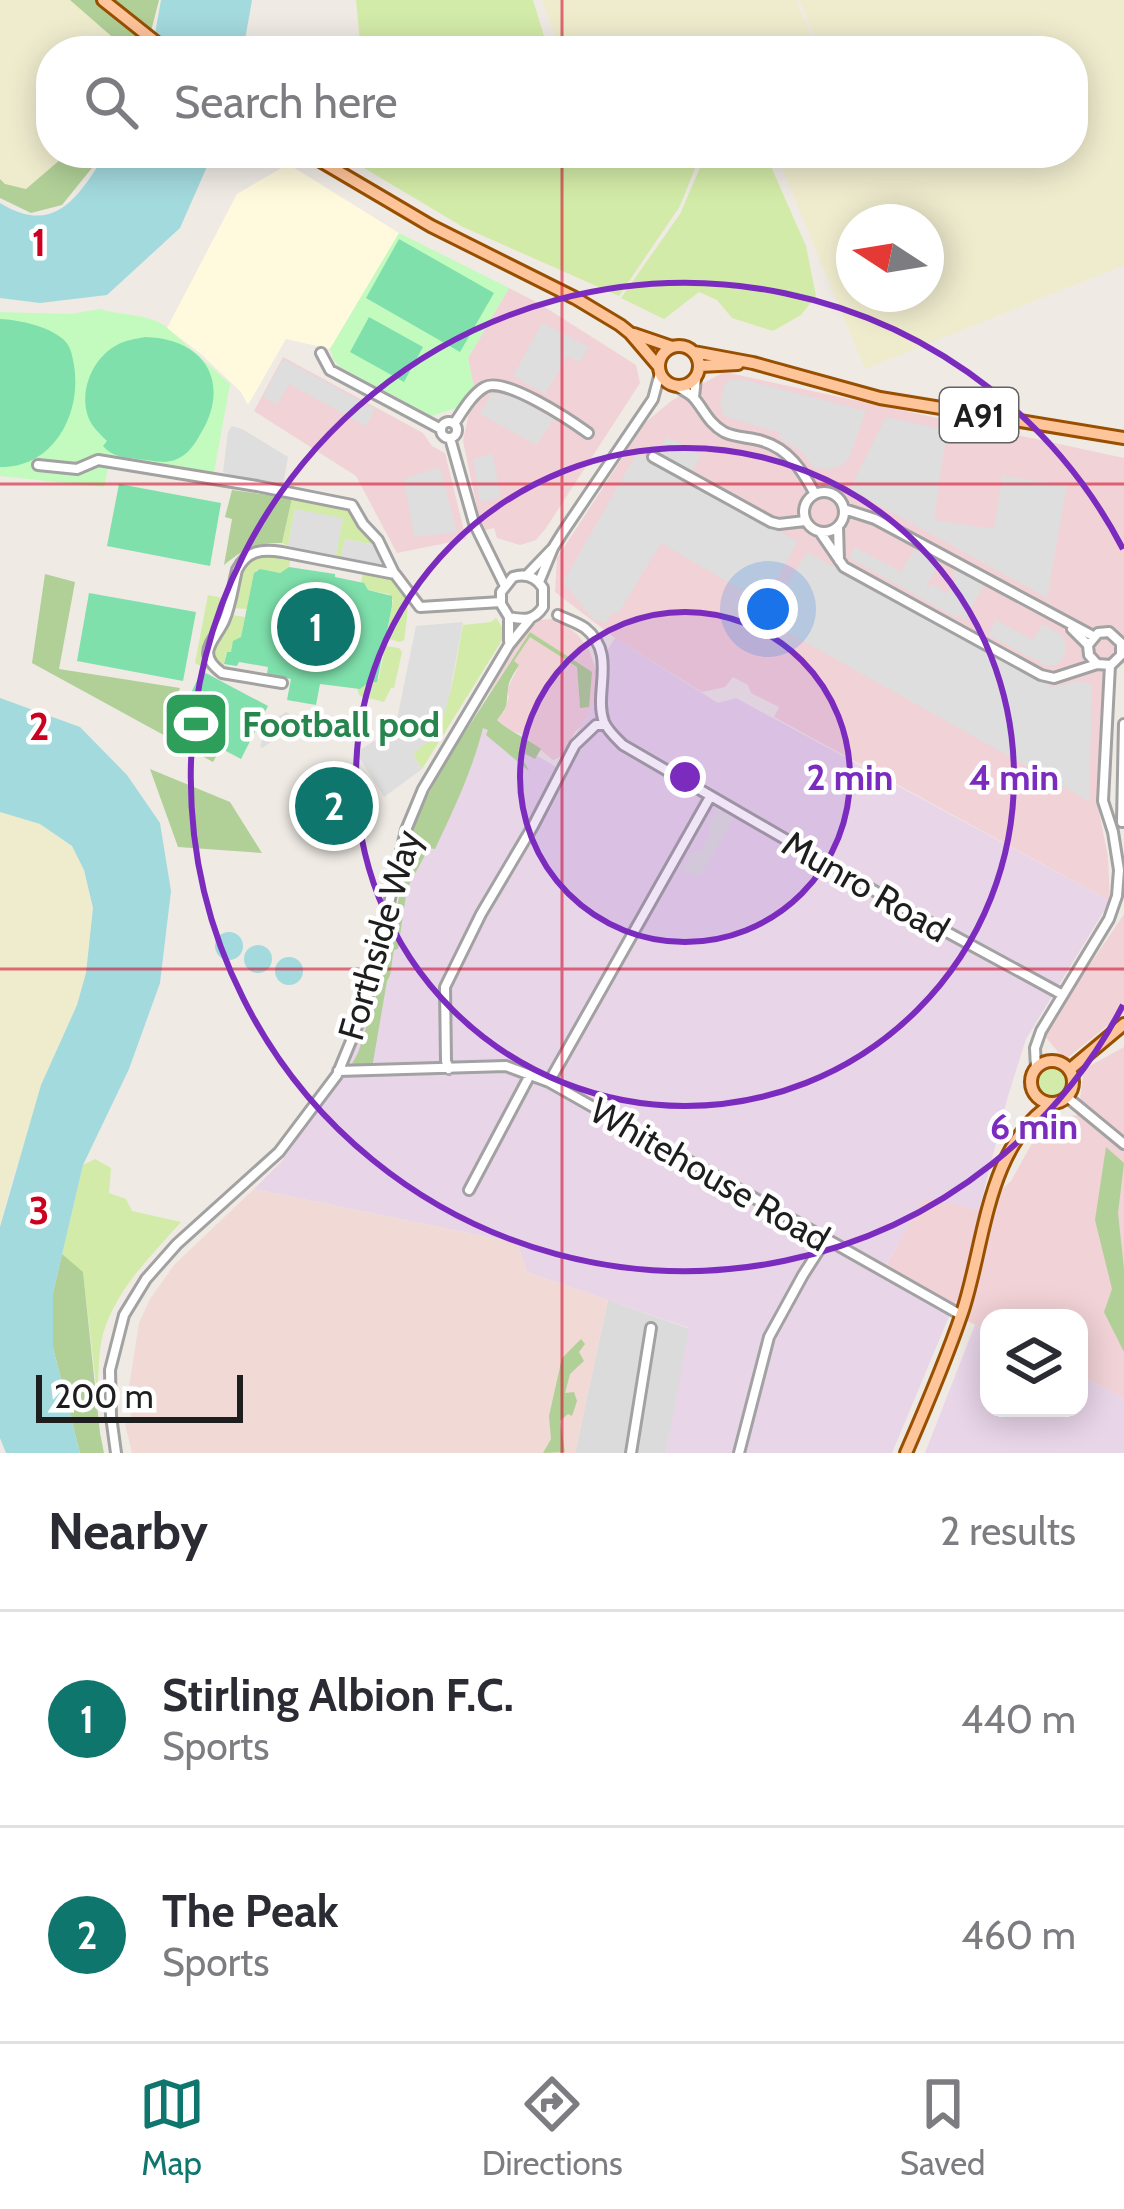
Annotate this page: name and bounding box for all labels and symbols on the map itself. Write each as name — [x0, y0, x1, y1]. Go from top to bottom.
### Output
north arrow — [836, 204, 944, 312]
text: 1 — [32, 218, 46, 266]
road number: A91 — [940, 388, 1018, 442]
your location — [738, 579, 798, 639]
pin: 1 — [277, 582, 355, 672]
sports icon: Football pod — [161, 689, 231, 759]
text: 2 — [29, 702, 49, 750]
place label: Football pod — [242, 702, 440, 746]
text: 2 min — [807, 755, 893, 799]
text: 4 min — [969, 755, 1059, 799]
centre of rings — [664, 756, 706, 798]
pin: 2 — [295, 761, 373, 851]
street label: Munro Road — [775, 821, 957, 951]
street label: Forthside Way — [328, 825, 430, 1045]
street label: Whitehouse Road — [582, 1088, 838, 1260]
text: 6 min — [990, 1104, 1078, 1148]
text: 3 — [28, 1186, 50, 1234]
scale bar — [36, 1369, 243, 1422]

